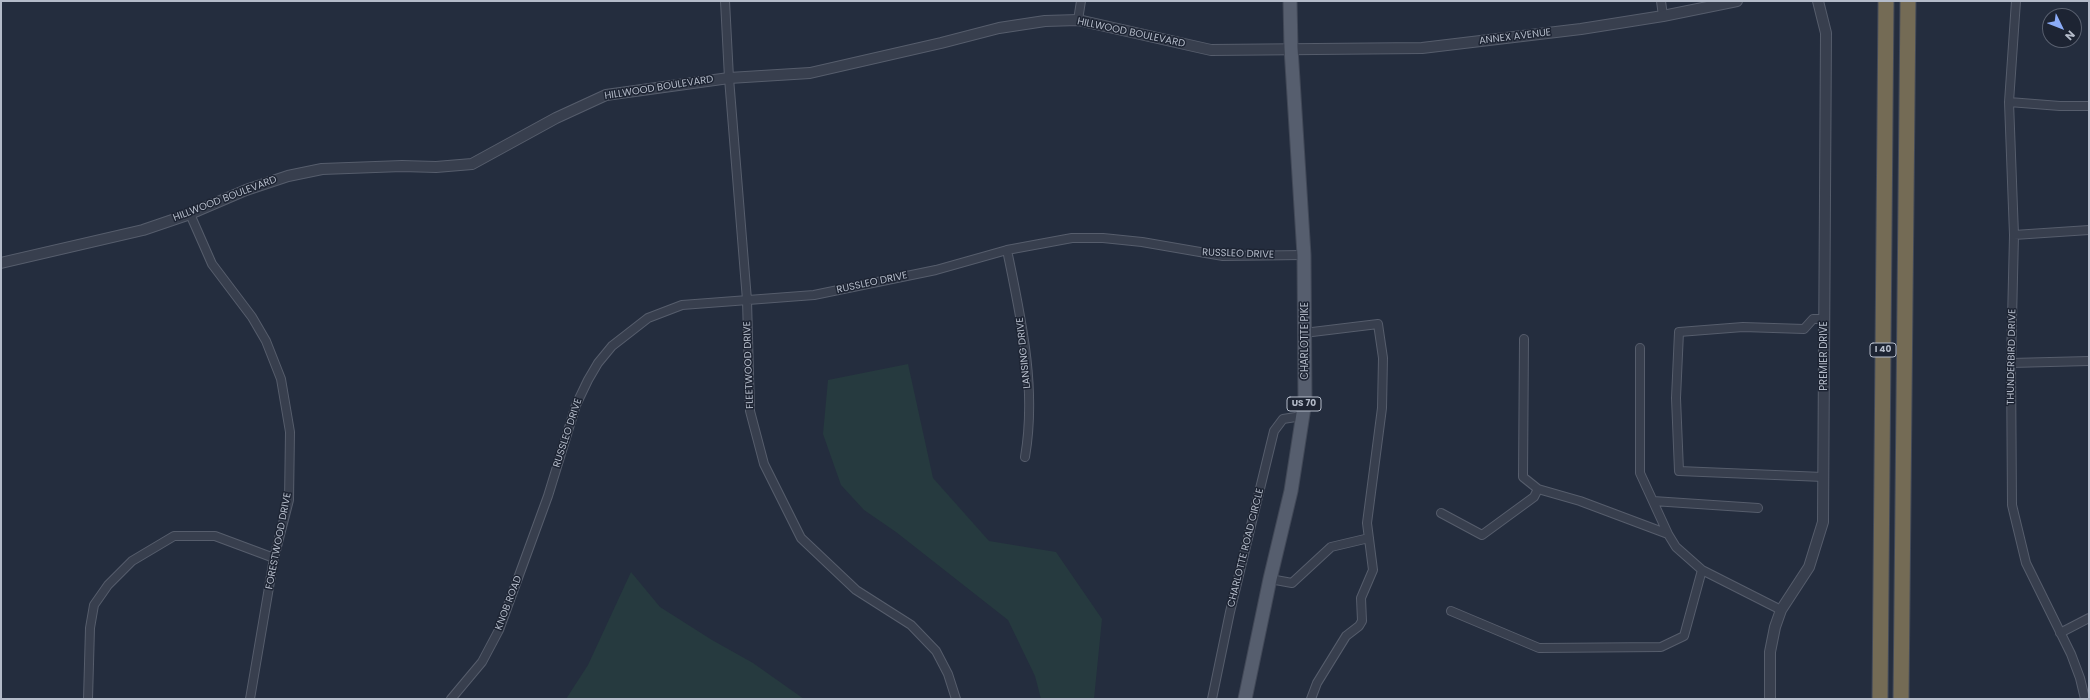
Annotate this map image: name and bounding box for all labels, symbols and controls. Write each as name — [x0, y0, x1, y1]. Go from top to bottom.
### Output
north arrow — [2042, 8, 2082, 48]
street label: HILLWOOD BOULEVARD — [1076, 16, 1186, 50]
street label: ANNEX AVENUE — [1478, 27, 1552, 47]
text: N — [2061, 27, 2079, 44]
street label: HILLWOOD BOULEVARD — [604, 73, 714, 103]
street label: HILLWOOD BOULEVARD — [171, 174, 279, 224]
street label: RUSSLEO DRIVE — [1202, 247, 1274, 261]
street label: RUSSLEO DRIVE — [836, 270, 908, 296]
street label: CHARLOTTE PIKE — [1299, 302, 1311, 380]
street label: THUNDERBIRD DRIVE — [2005, 309, 2019, 405]
street label: LANSING DRIVE — [1014, 317, 1034, 389]
street label: FLEETWOOD DRIVE — [741, 321, 757, 409]
street label: PREMIER DRIVE — [1818, 321, 1830, 391]
road number: I 40 — [1870, 343, 1896, 357]
street label: RUSSLEO DRIVE — [551, 397, 585, 469]
road number: US 70 — [1287, 397, 1321, 411]
street label: CHARLOTTE ROAD CIRCLE — [1225, 487, 1267, 609]
street label: FORESTWOOD DRIVE — [264, 492, 294, 590]
street label: KNOB ROAD — [493, 574, 525, 632]

